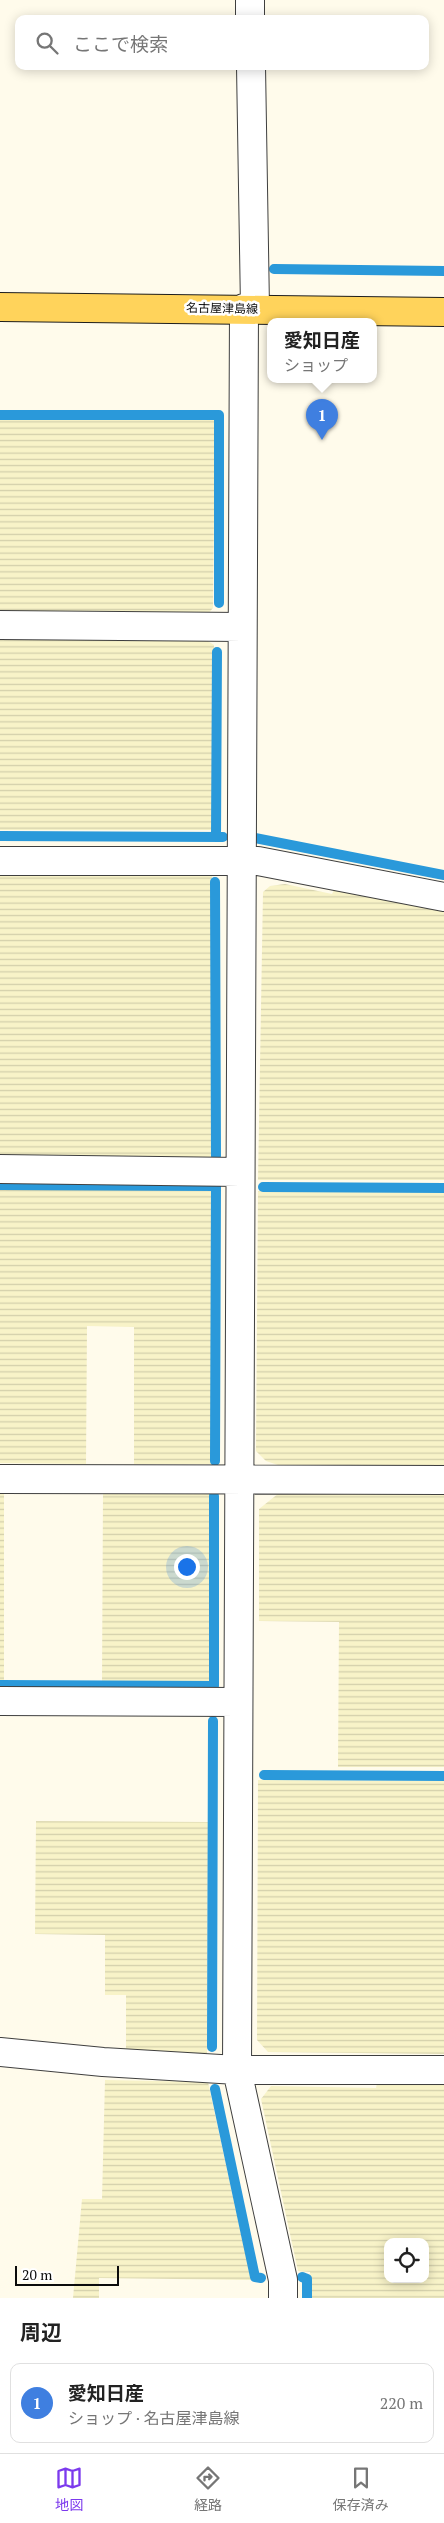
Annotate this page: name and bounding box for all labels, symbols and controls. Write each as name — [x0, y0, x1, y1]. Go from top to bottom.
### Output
search box — [15, 15, 429, 70]
icon: search — [33, 29, 61, 57]
text: ここで検索 — [73, 31, 168, 56]
street label: 名古屋津島線 — [186, 300, 258, 316]
popup — [267, 318, 377, 383]
text: 愛知日産 — [284, 327, 360, 352]
text: ショップ — [284, 354, 348, 376]
pin: 1 — [306, 399, 338, 440]
your location — [174, 1554, 200, 1580]
map controls — [384, 2238, 429, 2283]
button: locate — [384, 2238, 429, 2283]
scale bar — [15, 2263, 119, 2286]
text: 20 m — [22, 2265, 52, 2284]
text: 周辺 — [20, 2318, 62, 2346]
text: 愛知日産 — [68, 2380, 144, 2405]
text: 1 — [32, 2392, 42, 2414]
text: 220 m — [380, 2392, 423, 2414]
text: ショップ · 名古屋津島線 — [68, 2407, 240, 2429]
tab: 地図 — [55, 2464, 83, 2514]
tab: 経路 — [194, 2464, 222, 2514]
tab: 保存済み — [333, 2464, 389, 2514]

